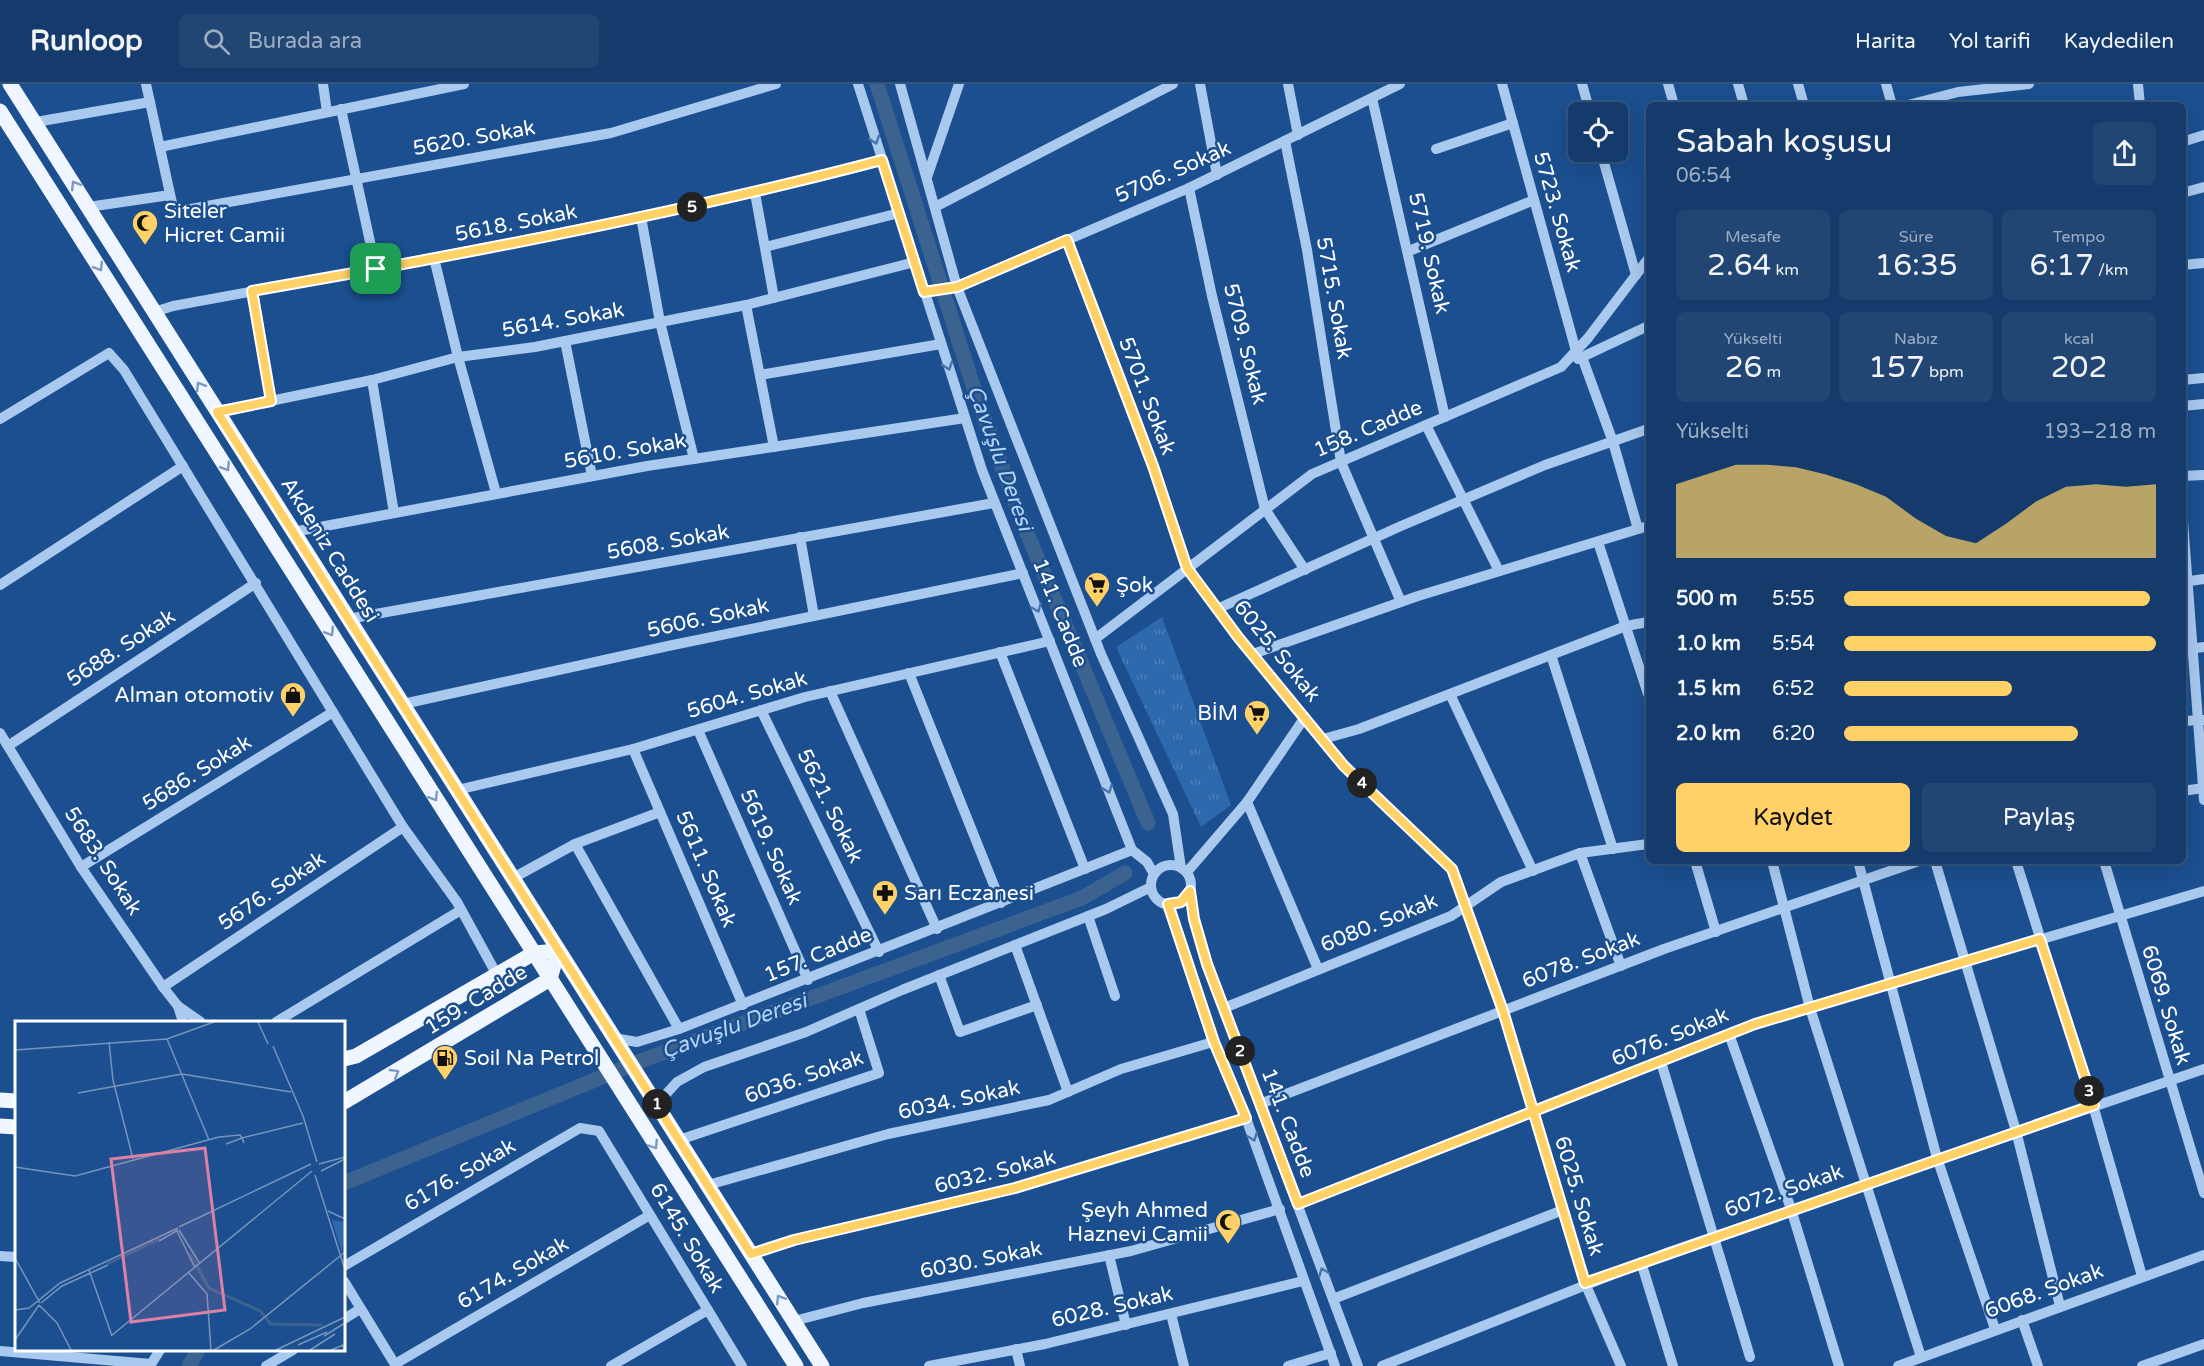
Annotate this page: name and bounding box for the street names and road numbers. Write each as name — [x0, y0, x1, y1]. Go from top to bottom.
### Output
street label: 5620. Sokak — [411, 115, 537, 161]
street label: 5706. Sokak — [1111, 135, 1235, 209]
street label: 5723. Sokak — [1528, 149, 1586, 275]
street label: 5719. Sokak — [1403, 190, 1455, 316]
street label: 5618. Sokak — [453, 199, 579, 247]
street label: 5715. Sokak — [1311, 235, 1357, 361]
street label: 5709. Sokak — [1218, 281, 1272, 407]
street label: 5614. Sokak — [500, 297, 626, 343]
street label: 5701. Sokak — [1113, 334, 1181, 458]
street label: 158. Cadde — [1310, 395, 1426, 463]
street label: 5610. Sokak — [562, 428, 688, 474]
street label: Akdeniz Caddesi — [275, 473, 385, 627]
street label: 5608. Sokak — [605, 519, 731, 565]
street label: 141. Cadde — [1027, 555, 1093, 671]
street label: 5606. Sokak — [645, 593, 771, 643]
street label: 6025. Sokak — [1228, 595, 1326, 707]
street label: 5688. Sokak — [62, 604, 180, 692]
street label: 5604. Sokak — [684, 666, 810, 724]
street label: 5686. Sokak — [138, 730, 256, 816]
street label: 5621. Sokak — [792, 745, 868, 867]
street label: 5619. Sokak — [734, 785, 808, 909]
street label: 5683. Sokak — [59, 802, 147, 920]
street label: 5611. Sokak — [670, 807, 742, 931]
street label: 5676. Sokak — [214, 846, 330, 936]
street label: 6080. Sokak — [1317, 888, 1441, 958]
street label: 157. Cadde — [760, 922, 876, 988]
street label: 6078. Sokak — [1519, 926, 1643, 994]
street label: 6069. Sokak — [2136, 942, 2196, 1068]
street label: 159. Cadde — [420, 960, 532, 1040]
street label: 6076. Sokak — [1608, 1002, 1732, 1072]
street label: 6036. Sokak — [741, 1045, 867, 1109]
street label: 141. Cadde — [1256, 1065, 1320, 1181]
street label: 6034. Sokak — [896, 1075, 1022, 1125]
street label: 6176. Sokak — [400, 1133, 520, 1217]
street label: 6025. Sokak — [1549, 1133, 1609, 1259]
street label: 6032. Sokak — [932, 1145, 1058, 1199]
street label: 6072. Sokak — [1721, 1159, 1847, 1223]
street label: 6145. Sokak — [644, 1179, 730, 1297]
street label: 6174. Sokak — [453, 1231, 573, 1315]
street label: 6030. Sokak — [918, 1236, 1044, 1284]
street label: 6068. Sokak — [1982, 1258, 2106, 1324]
street label: 6028. Sokak — [1049, 1281, 1175, 1333]

